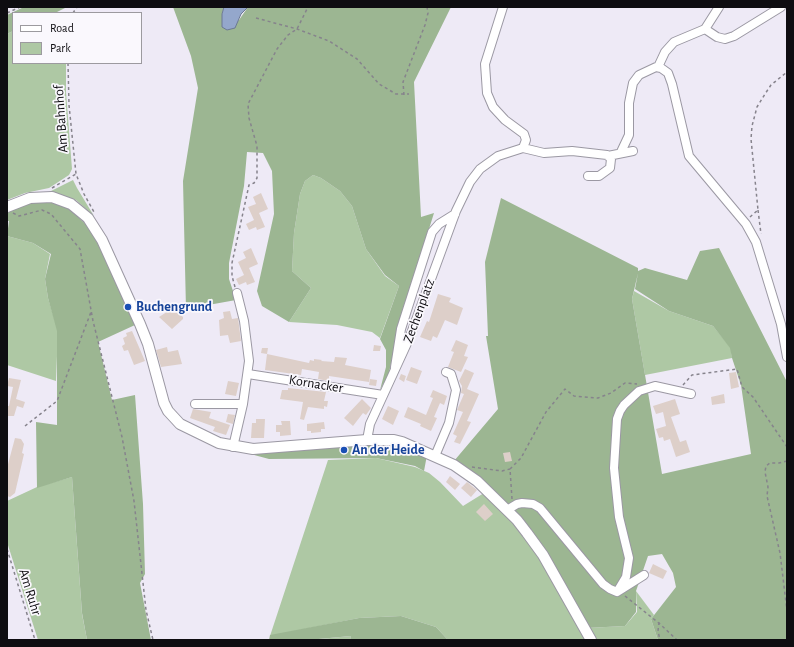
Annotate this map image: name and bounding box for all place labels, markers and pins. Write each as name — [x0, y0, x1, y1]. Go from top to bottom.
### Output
place label: Buchengrund — [136, 299, 212, 315]
marker: Buchengrund — [123, 302, 133, 312]
place label: An der Heide — [352, 442, 424, 458]
marker: An der Heide — [339, 445, 349, 455]

